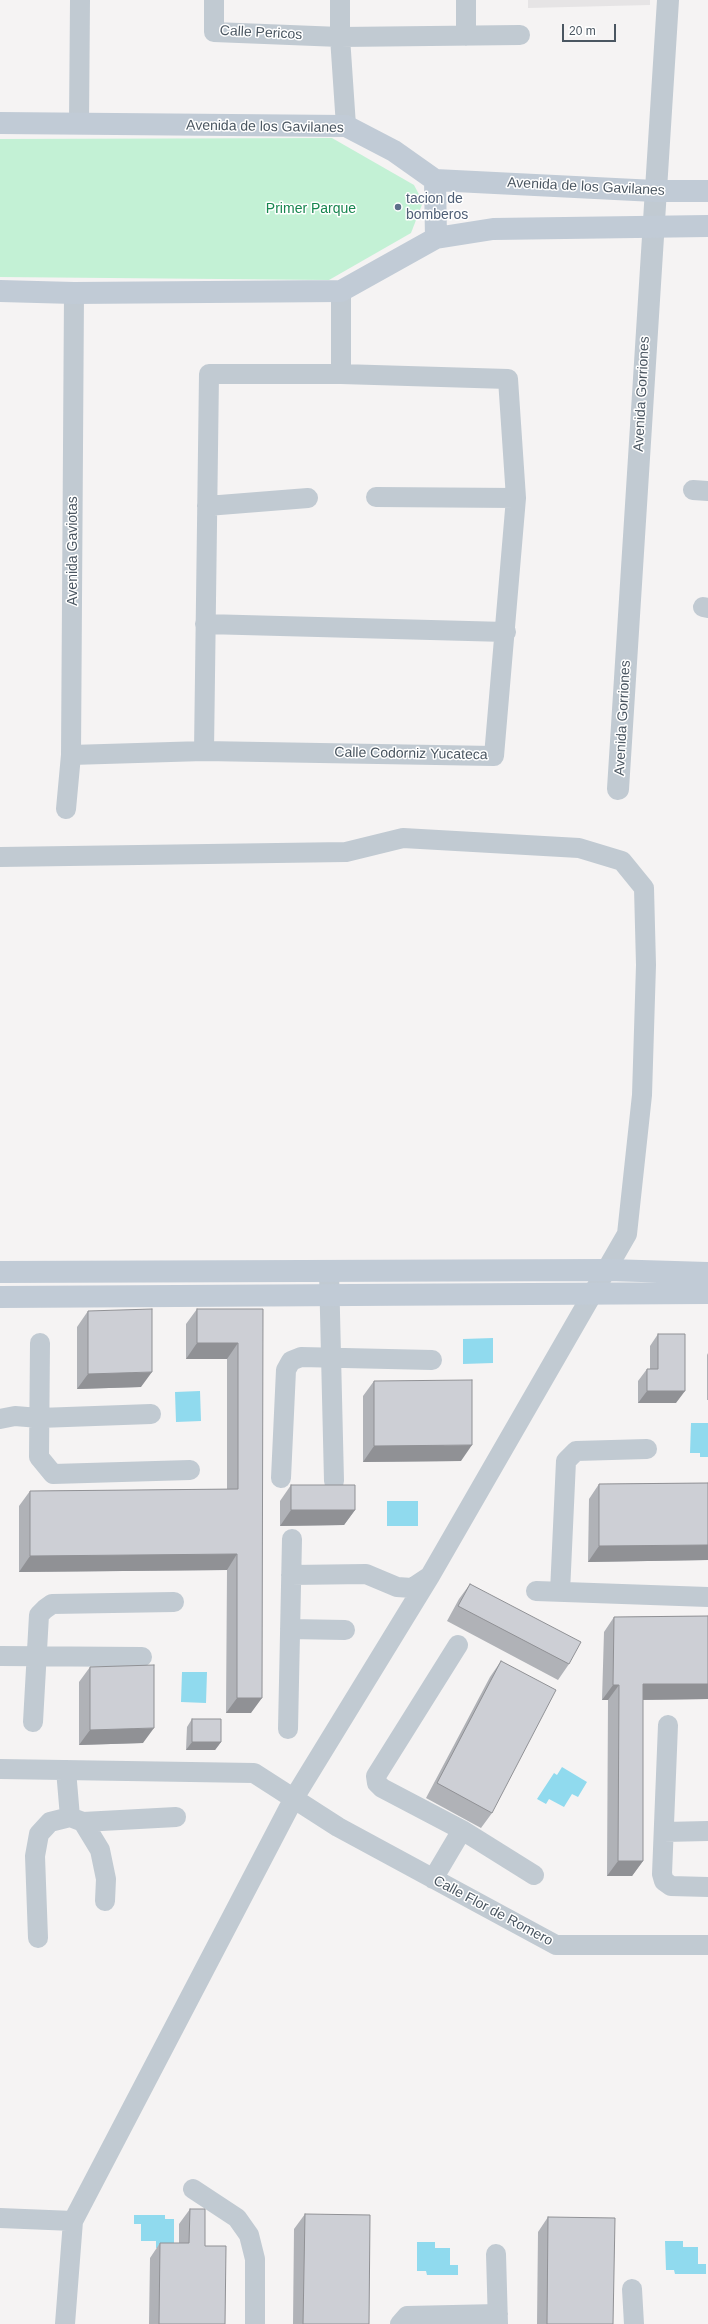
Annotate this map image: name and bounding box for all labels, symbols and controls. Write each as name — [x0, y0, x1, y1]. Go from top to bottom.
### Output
scale bar — [564, 16, 618, 42]
street label: Calle Pericos — [219, 22, 303, 44]
text: 20 m — [569, 24, 596, 38]
street label: Avenida de los Gavilanes — [186, 117, 344, 137]
street label: Avenida de los Gavilanes — [507, 174, 665, 200]
place label: tacion de bomberos — [406, 191, 468, 224]
park label: Primer Parque — [266, 201, 356, 217]
marker: tacion de bomberos — [393, 202, 403, 212]
street label: Avenida Gorriones — [631, 336, 653, 452]
street label: Avenida Gaviotas — [65, 496, 81, 606]
street label: Avenida Gorriones — [612, 660, 634, 776]
street label: Calle Codorniz Yucateca — [334, 744, 488, 764]
street label: Calle Flor de Romero — [430, 1872, 556, 1950]

